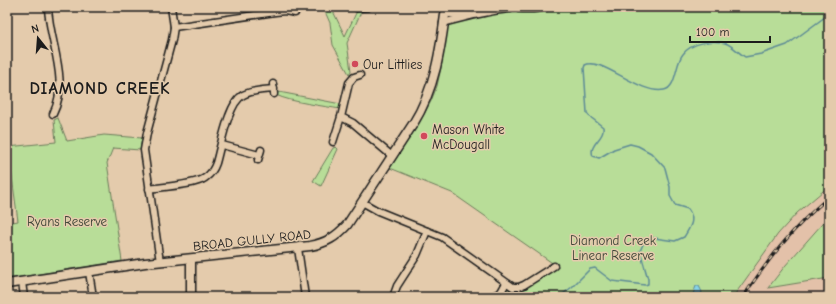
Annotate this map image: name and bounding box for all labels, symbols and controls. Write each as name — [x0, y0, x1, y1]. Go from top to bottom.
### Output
north arrow — [18, 18, 58, 58]
scale bar — [690, 18, 770, 44]
text: N — [30, 22, 41, 36]
text: 100 m — [696, 25, 729, 39]
place label: Our Littlies — [363, 57, 422, 72]
marker: Our Littlies — [350, 59, 360, 69]
district label: DIAMOND CREEK — [29, 79, 171, 98]
place label: Mason White McDougall — [432, 122, 505, 152]
marker: Mason White McDougall — [419, 131, 429, 141]
park label: Ryans Reserve — [27, 214, 107, 229]
street label: BROAD GULLY ROAD — [192, 226, 312, 254]
park label: Diamond Creek Linear Reserve — [570, 233, 657, 263]

